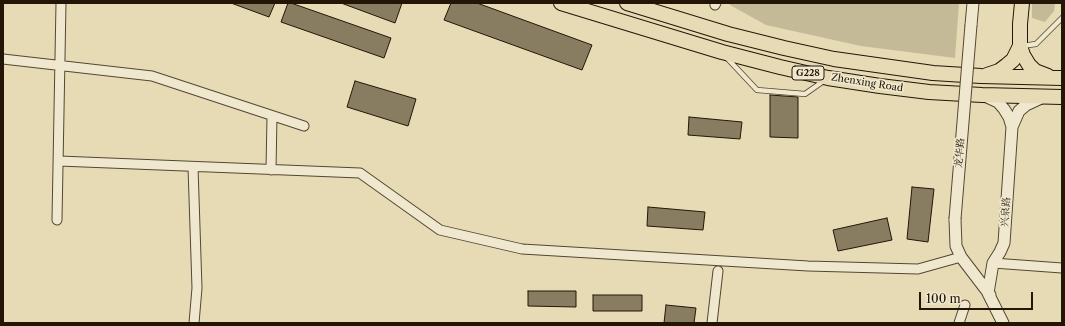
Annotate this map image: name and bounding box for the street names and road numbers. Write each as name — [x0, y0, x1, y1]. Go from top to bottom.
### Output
road number: G228 — [792, 66, 824, 80]
street label: Zhenxing Road — [830, 71, 904, 95]
street label: 龙华路 — [953, 138, 967, 168]
street label: 兴泉路 — [999, 197, 1013, 227]

